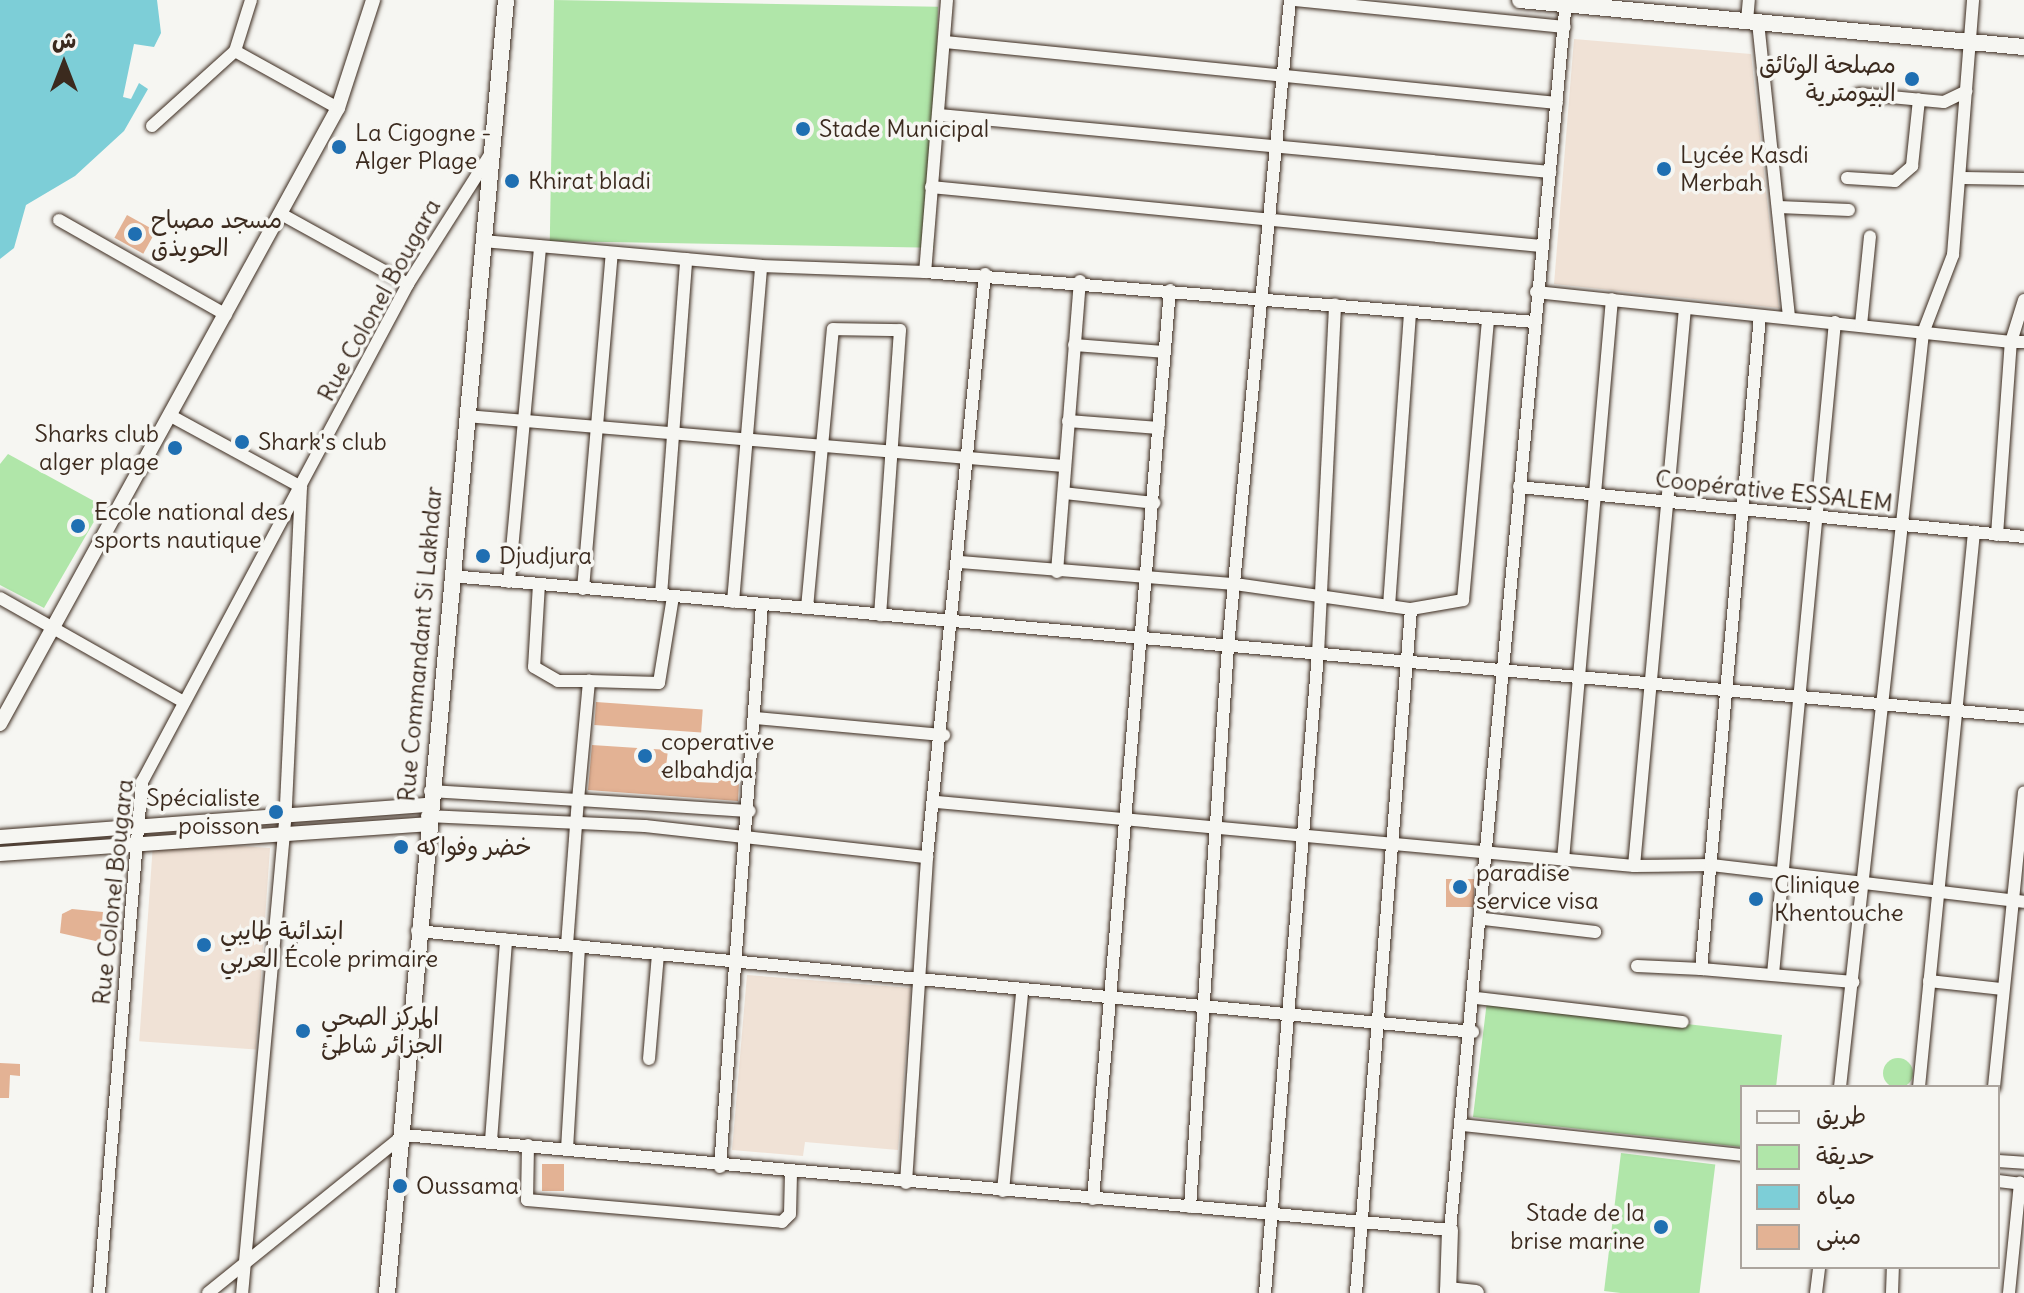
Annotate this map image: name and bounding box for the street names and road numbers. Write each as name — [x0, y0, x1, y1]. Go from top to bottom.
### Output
street label: Rue Colonel Bougara — [311, 194, 447, 406]
street label: Coopérative ESSALEM — [1654, 464, 1894, 518]
street label: Rue Commandant Si Lakhdar — [392, 485, 448, 803]
street label: Rue Colonel Bougara — [87, 778, 139, 1006]

